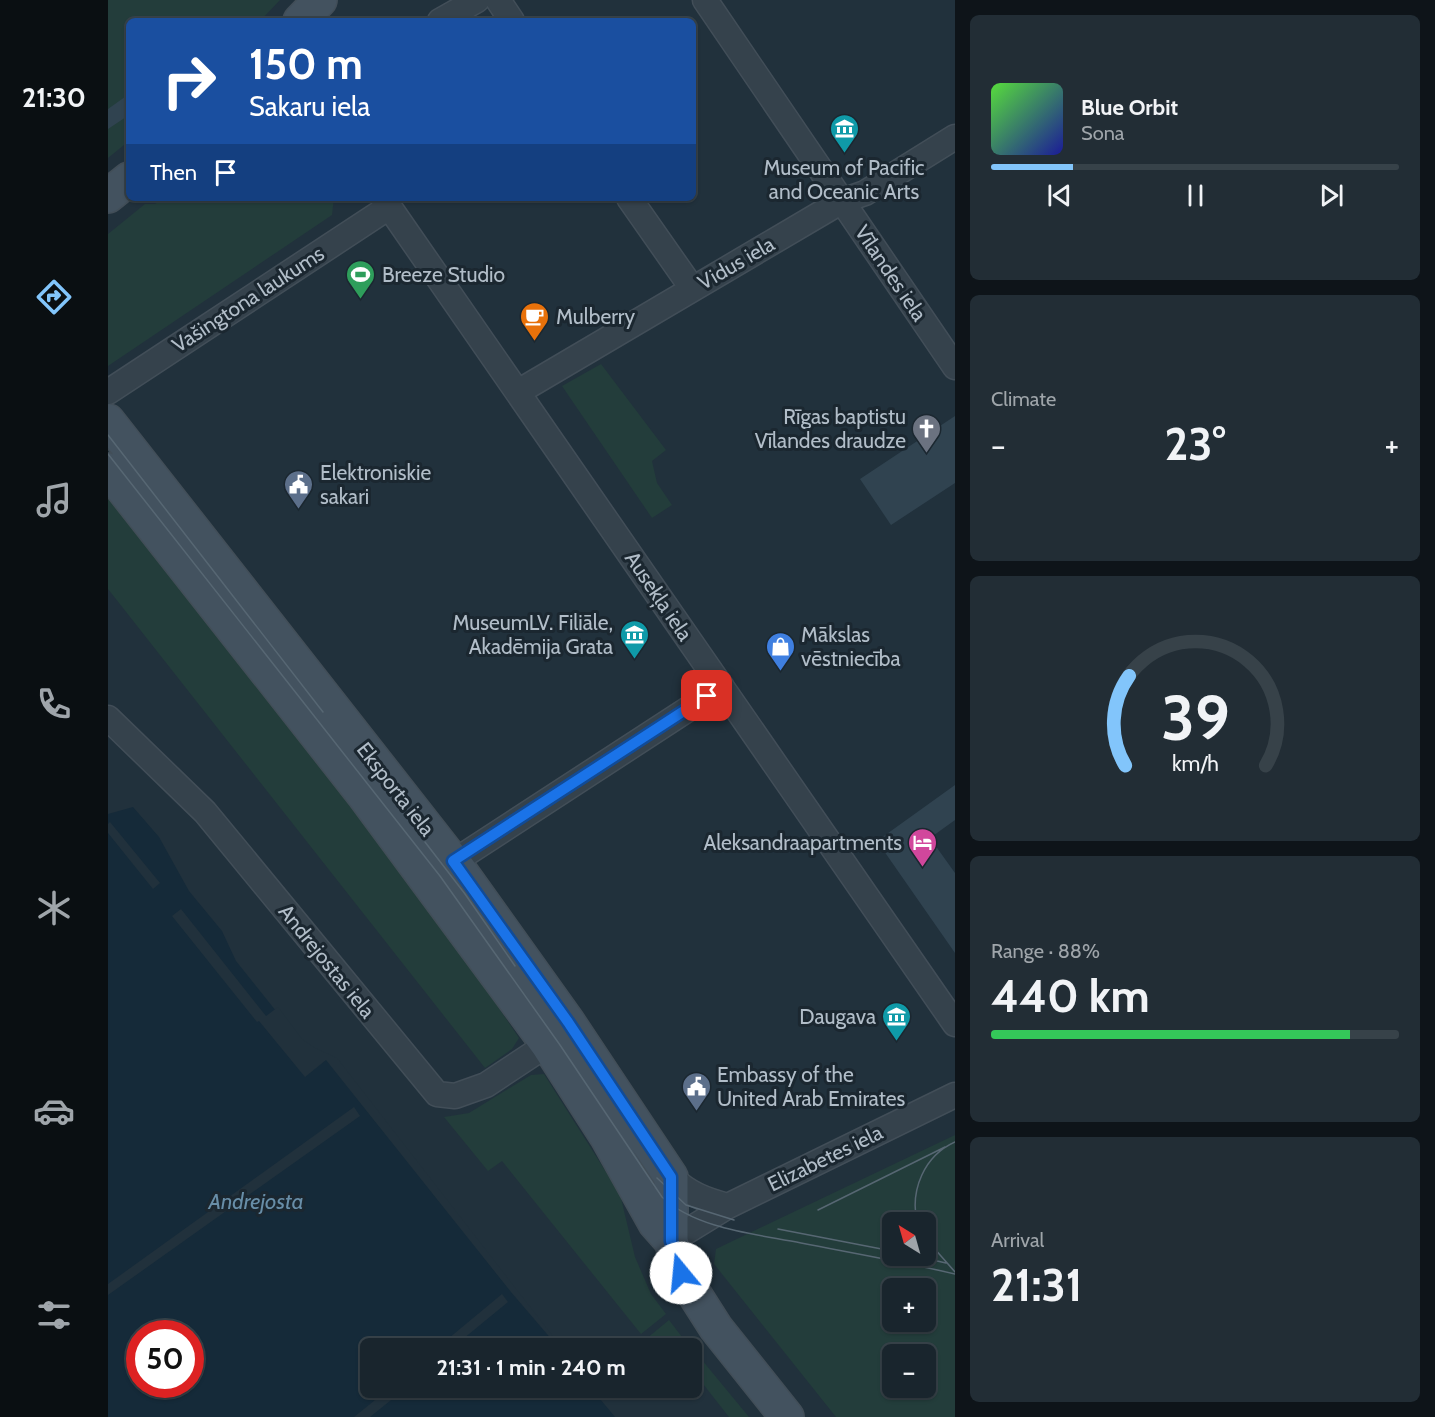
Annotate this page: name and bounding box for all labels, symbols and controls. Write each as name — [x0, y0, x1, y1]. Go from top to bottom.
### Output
text: 150 m — [249, 38, 363, 90]
icon: right — [150, 42, 228, 120]
text: 21:30 — [22, 81, 86, 114]
text: Sakaru iela — [249, 90, 370, 123]
text: Blue Orbit — [1081, 94, 1178, 121]
museum icon: Museum of Pacific and Oceanic Arts — [828, 112, 860, 154]
text: Sona — [1081, 121, 1124, 145]
place label: Museum of Pacific and Oceanic Arts — [763, 155, 925, 204]
icon: arrive — [209, 156, 242, 189]
text: Then — [150, 159, 197, 186]
icon: previous — [1043, 179, 1076, 212]
icon: pause — [1179, 179, 1212, 212]
icon: next — [1315, 179, 1348, 212]
street label: Vīlandes iela — [850, 220, 932, 326]
street label: Vidus iela — [693, 231, 779, 295]
street label: Vašingtona laukums — [167, 240, 329, 357]
sports icon: Breeze Studio — [345, 258, 377, 300]
place label: Breeze Studio — [382, 262, 505, 287]
icon: directions — [33, 276, 75, 318]
cafe icon: Mulberry — [519, 300, 551, 342]
place label: Mulberry — [556, 304, 635, 329]
text: Climate — [991, 387, 1056, 411]
place label: Rīgas baptistu Vīlandes draudze — [755, 404, 906, 453]
church icon: Rīgas baptistu Vīlandes draudze — [911, 412, 943, 454]
text: 23° — [1164, 417, 1226, 471]
text: − — [991, 425, 1006, 465]
text: + — [1384, 425, 1399, 465]
place label: Elektroniskie sakari — [320, 460, 431, 509]
public building icon: Elektroniskie sakari — [283, 468, 315, 510]
icon: music — [33, 479, 75, 521]
street label: Ausekļa iela — [618, 547, 698, 647]
place label: MuseumLV. Filiāle, Akadēmija Grata — [452, 610, 613, 660]
museum icon: MuseumLV. Filiāle, Akadēmija Grata — [618, 618, 650, 660]
place label: Mākslas vēstniecība — [801, 622, 901, 671]
shop icon: Mākslas vēstniecība — [764, 630, 796, 672]
pin — [681, 670, 732, 721]
icon: arrive — [690, 679, 723, 712]
text: 39 — [1161, 680, 1229, 756]
icon: phone — [33, 683, 75, 725]
street label: Eksporta iela — [352, 737, 440, 841]
text: km/h — [1172, 750, 1218, 776]
hotel icon: Aleksandraapartments — [907, 826, 939, 868]
place label: Aleksandraapartments — [703, 830, 902, 855]
icon: climate — [33, 887, 75, 929]
street label: Andrejostas iela — [273, 899, 380, 1023]
text: Range · 88% — [991, 939, 1100, 963]
text: 440 km — [991, 969, 1150, 1023]
museum icon: Daugava — [881, 1000, 913, 1042]
place label: Daugava — [799, 1004, 876, 1029]
place label: Embassy of the United Arab Emirates — [717, 1062, 905, 1111]
public building icon: Embassy of the United Arab Emirates — [680, 1070, 712, 1112]
icon: car — [33, 1090, 75, 1132]
street label: Elizabetes iela — [763, 1119, 887, 1197]
water label: Andrejosta — [207, 1188, 304, 1215]
north arrow — [882, 1212, 936, 1266]
map controls — [882, 1212, 936, 1398]
text: Arrival — [991, 1228, 1044, 1252]
position arrow — [649, 1241, 713, 1305]
text: 21:31 — [991, 1258, 1082, 1312]
button: + — [882, 1278, 936, 1332]
icon: filters — [33, 1294, 75, 1336]
speed limit sign: 50 — [126, 1320, 204, 1398]
button: − — [882, 1344, 936, 1398]
text: 21:31 · 1 min · 240 m — [436, 1354, 626, 1381]

